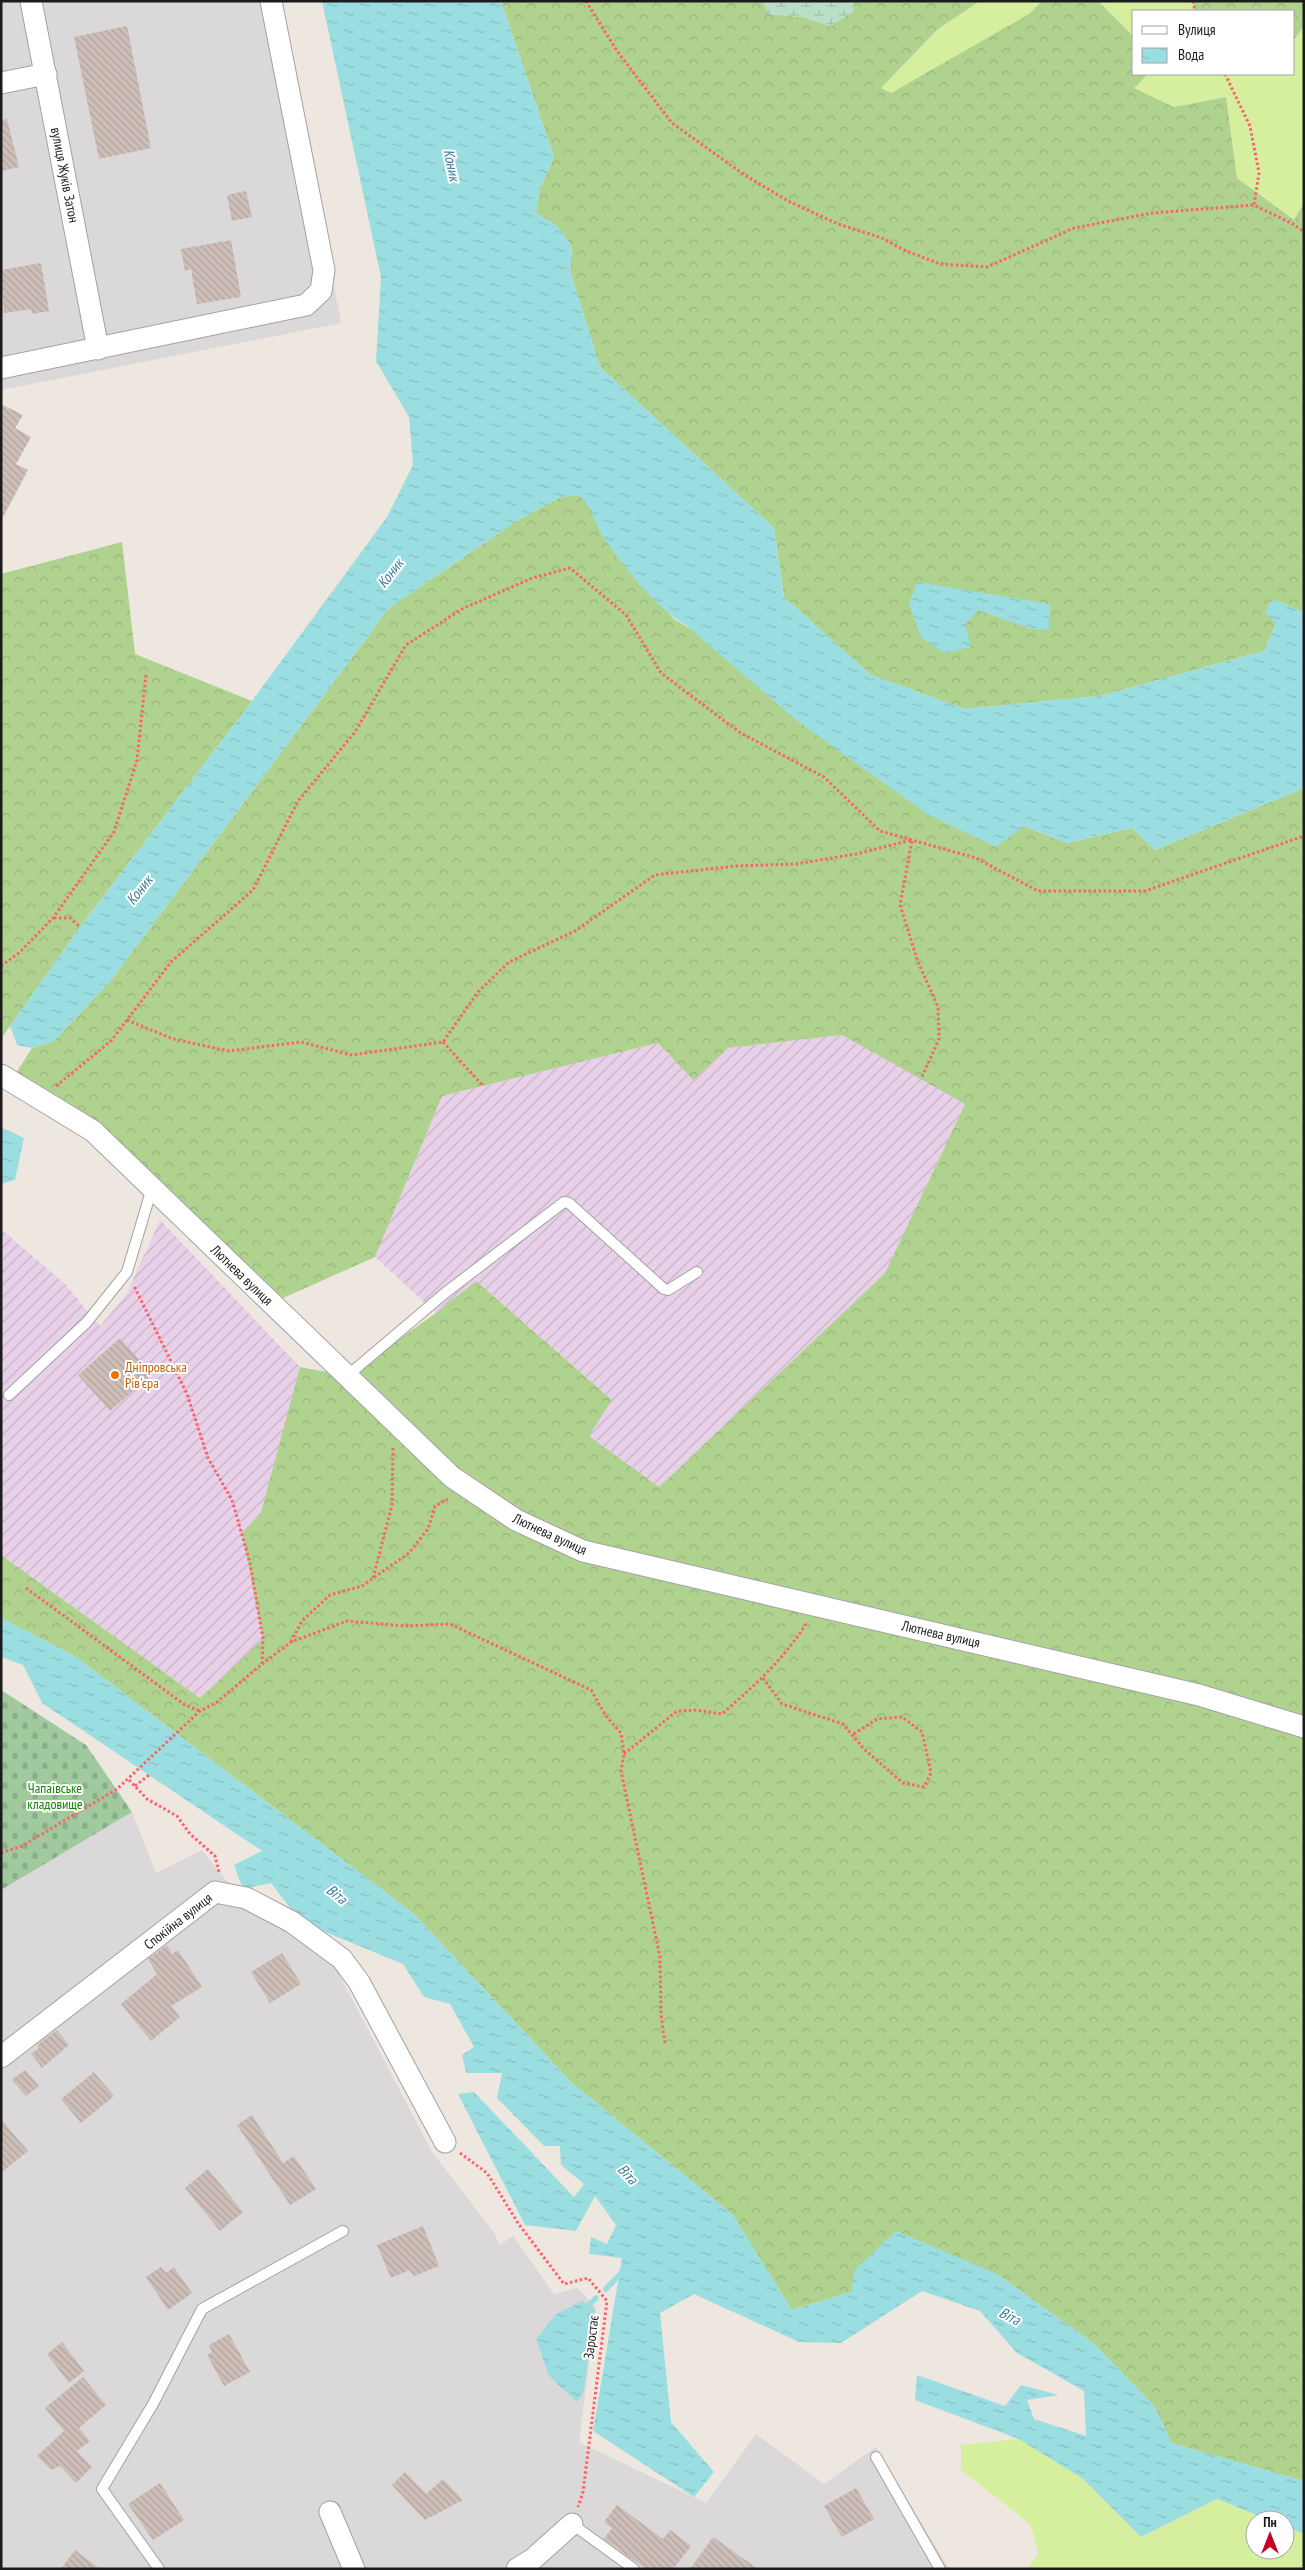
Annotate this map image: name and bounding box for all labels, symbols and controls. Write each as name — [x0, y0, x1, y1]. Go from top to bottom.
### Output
legend — [1132, 10, 1295, 75]
text: Вулиця — [1178, 20, 1216, 39]
text: Вода — [1178, 45, 1204, 64]
street label: вулиця Жуків Затон — [47, 126, 83, 224]
water label: Коник — [439, 147, 465, 185]
water label: Коник — [373, 553, 409, 592]
water label: Коник — [122, 870, 158, 908]
street label: Лютнева вулиця — [206, 1240, 277, 1309]
place label: Дніпровська Рів'єра — [125, 1358, 187, 1392]
marker: Дніпровська Рів'єра — [109, 1369, 121, 1381]
street label: Лютнева вулиця — [509, 1509, 590, 1559]
street label: Лютнева вулиця — [899, 1616, 982, 1652]
park label: Чапаївське кладовище — [27, 1779, 83, 1813]
water label: Віта — [323, 1880, 352, 1909]
street label: Спокійна вулиця — [140, 1889, 216, 1953]
water label: Віта — [614, 2160, 643, 2189]
water label: Віта — [996, 2303, 1025, 2330]
street label: Заростає — [579, 2314, 603, 2360]
north arrow — [1245, 2510, 1295, 2560]
text: Пн — [1263, 2513, 1277, 2531]

